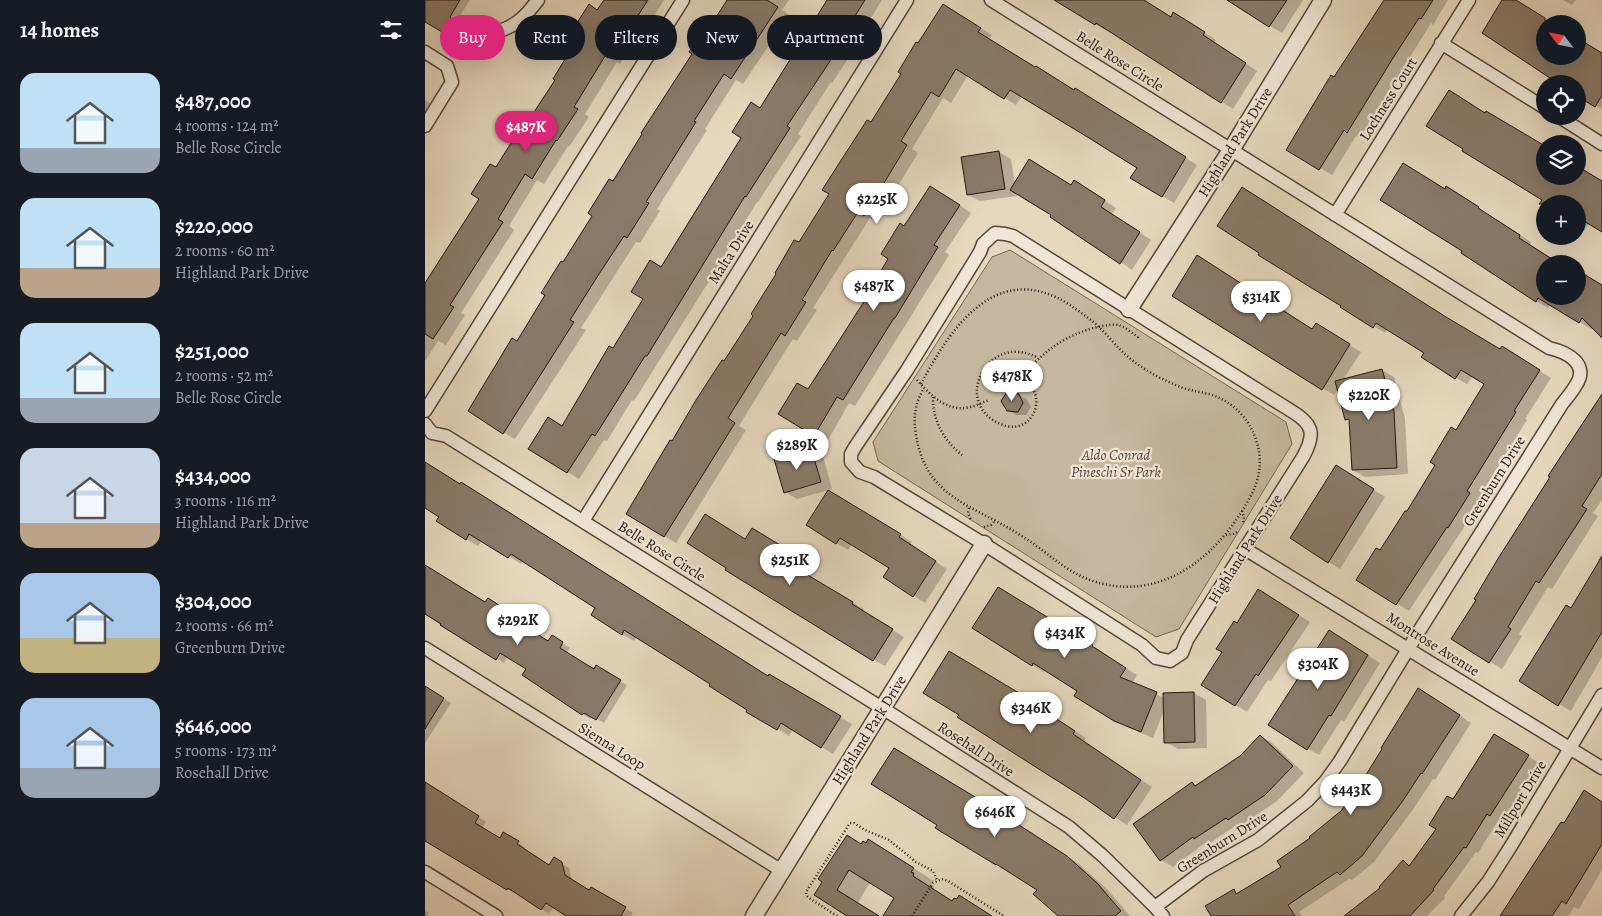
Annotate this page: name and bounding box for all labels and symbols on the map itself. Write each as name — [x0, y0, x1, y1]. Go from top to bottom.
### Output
north arrow — [1536, 15, 1586, 65]
street label: Belle Rose Circle — [1072, 26, 1168, 96]
street label: Lochness Court — [1354, 53, 1422, 144]
street label: Highland Park Drive — [1193, 83, 1277, 201]
pin: $487K — [491, 110, 561, 153]
pin: $225K — [842, 182, 912, 225]
street label: Malta Drive — [703, 216, 759, 288]
pin: $487K — [839, 270, 909, 312]
pin: $314K — [1226, 280, 1296, 323]
pin: $478K — [977, 360, 1047, 402]
pin: $220K — [1334, 378, 1404, 421]
pin: $289K — [762, 428, 832, 471]
street label: Greenburn Drive — [1458, 432, 1530, 530]
park label: Aldo Conrad Pineschi Sr Park — [1071, 445, 1161, 482]
street label: Highland Park Drive — [1203, 490, 1287, 608]
street label: Belle Rose Circle — [614, 516, 710, 586]
pin: $251K — [755, 544, 825, 586]
pin: $292K — [483, 604, 553, 646]
street label: Montrose Avenue — [1383, 607, 1484, 681]
pin: $434K — [1030, 616, 1100, 659]
pin: $304K — [1283, 648, 1353, 690]
street label: Highland Park Drive — [827, 671, 911, 789]
pin: $346K — [996, 692, 1066, 734]
street label: Sienna Loop — [575, 717, 649, 775]
street label: Rosehall Drive — [934, 717, 1019, 781]
street label: Millport Drive — [1489, 756, 1551, 841]
pin: $443K — [1316, 774, 1386, 816]
pin: $646K — [960, 796, 1030, 838]
street label: Greenburn Drive — [1173, 806, 1271, 878]

